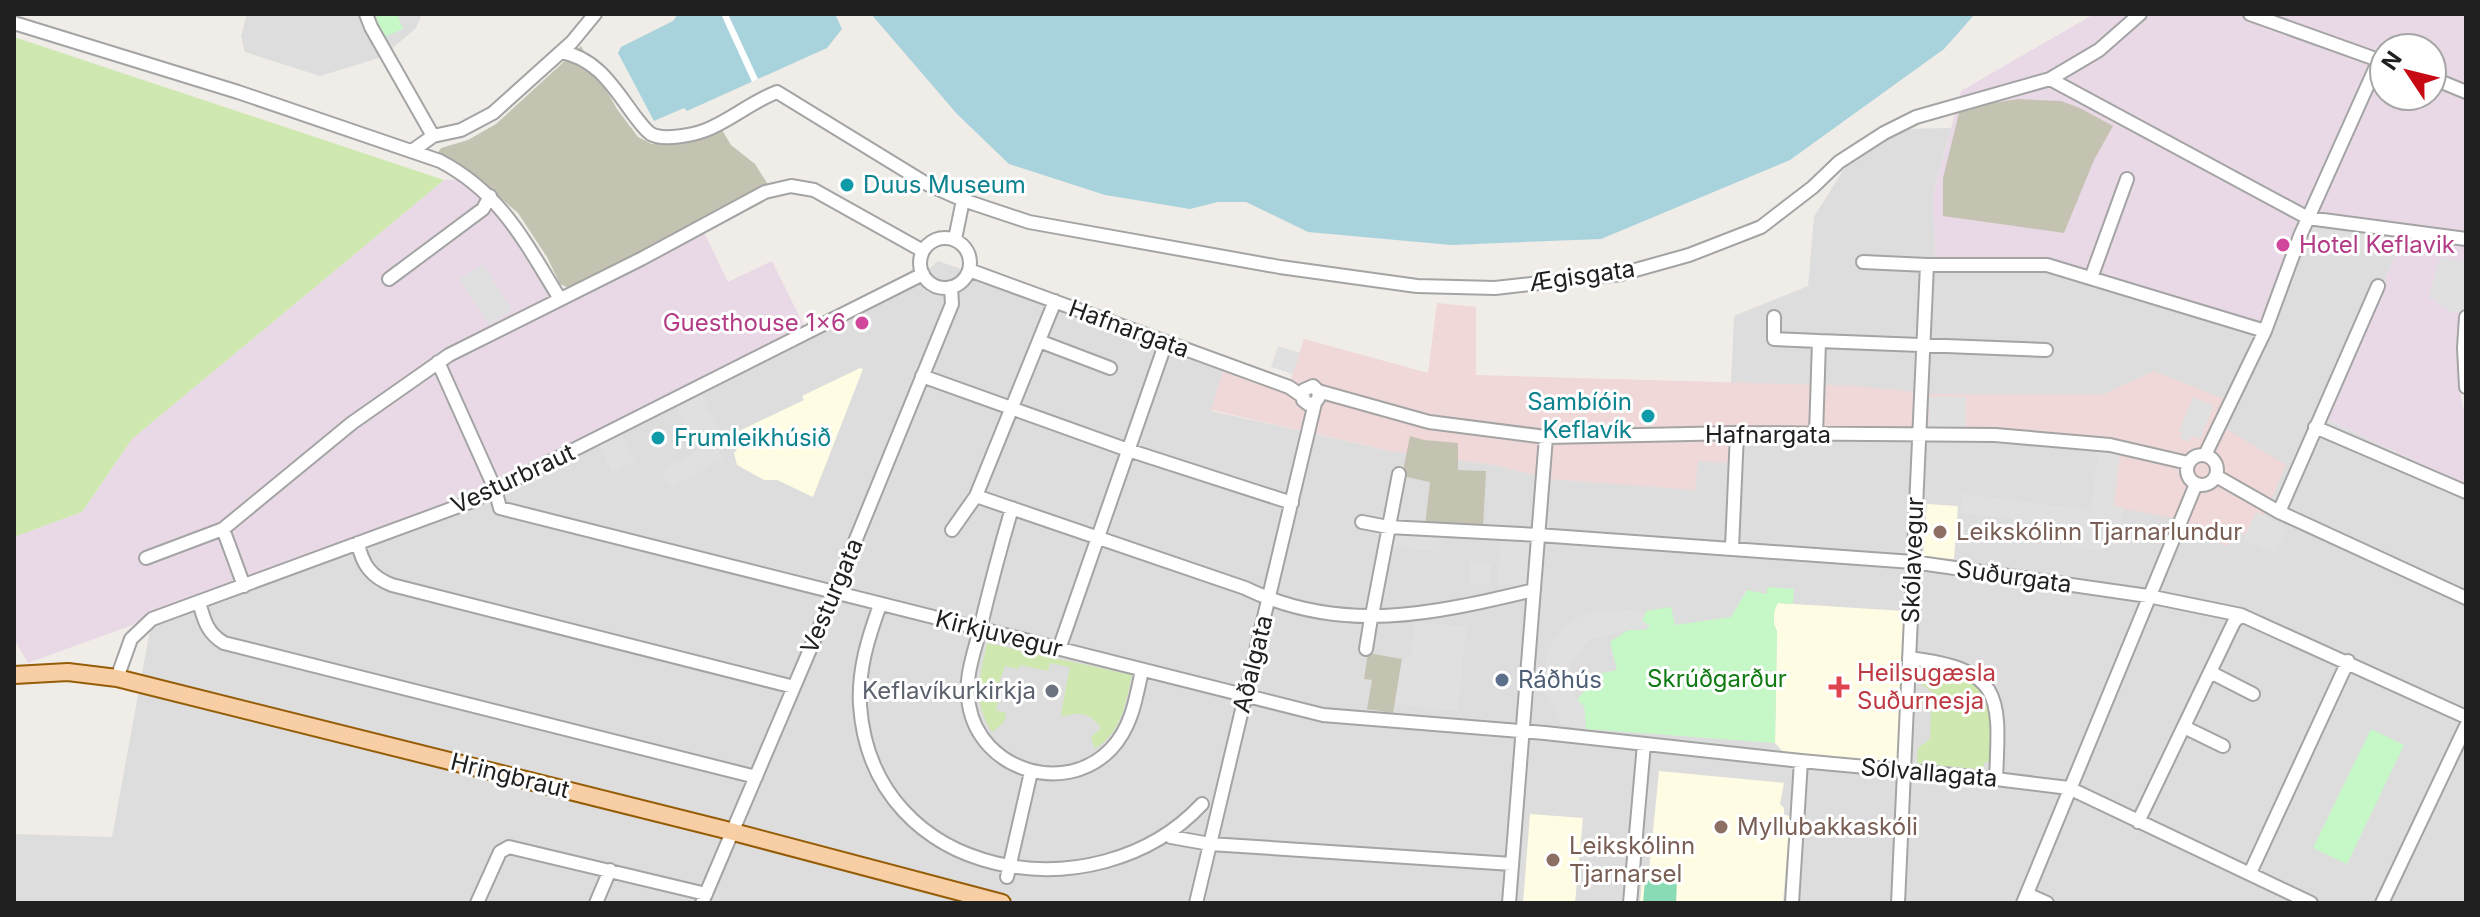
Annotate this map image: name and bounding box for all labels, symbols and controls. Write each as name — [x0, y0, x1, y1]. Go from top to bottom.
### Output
north arrow — [2368, 32, 2448, 112]
text: N — [2376, 46, 2407, 75]
place label: Duus Museum — [863, 170, 1026, 199]
marker: Duus Museum — [838, 176, 856, 194]
place label: Hotel Keflavik — [2299, 230, 2455, 259]
marker: Hotel Keflavik — [2274, 236, 2292, 254]
street label: Ægisgata — [1527, 254, 1637, 297]
street label: Hafnargata — [1065, 293, 1193, 364]
place label: Guesthouse 1×6 — [663, 308, 846, 337]
marker: Guesthouse 1×6 — [853, 314, 871, 332]
place label: Sambíóin Keflavík — [1527, 387, 1632, 444]
marker: Sambíóin Keflavík — [1639, 407, 1657, 425]
street label: Hafnargata — [1705, 420, 1831, 449]
place label: Frumleikhúsið — [674, 423, 831, 452]
marker: Frumleikhúsið — [649, 429, 667, 447]
street label: Vesturbraut — [447, 437, 579, 520]
street label: Skólavegur — [1896, 496, 1929, 624]
place label: Leikskólinn Tjarnarlundur — [1956, 517, 2242, 546]
marker: Leikskólinn Tjarnarlundur — [1931, 523, 1949, 541]
street label: Vesturgata — [794, 534, 869, 658]
street label: Suðurgata — [1955, 554, 2074, 599]
street label: Kirkjuvegur — [933, 604, 1066, 663]
street label: Aðalgata — [1226, 612, 1279, 716]
place label: Heilsugæsla Suðurnesja — [1857, 658, 1996, 715]
park label: Skrúðgarður — [1647, 664, 1787, 693]
place label: Ráðhús — [1518, 665, 1602, 694]
marker: Ráðhús — [1493, 671, 1511, 689]
place label: Keflavíkurkirkja — [862, 676, 1036, 705]
marker: Heilsugæsla Suðurnesja — [1828, 676, 1850, 698]
marker: Keflavíkurkirkja — [1043, 682, 1061, 700]
street label: Hringbraut — [448, 747, 573, 804]
street label: Sólvallagata — [1859, 752, 1999, 793]
place label: Myllubakkaskóli — [1737, 812, 1918, 841]
marker: Myllubakkaskóli — [1712, 818, 1730, 836]
place label: Leikskólinn Tjarnarsel — [1569, 831, 1695, 888]
marker: Leikskólinn Tjarnarsel — [1544, 851, 1562, 869]

